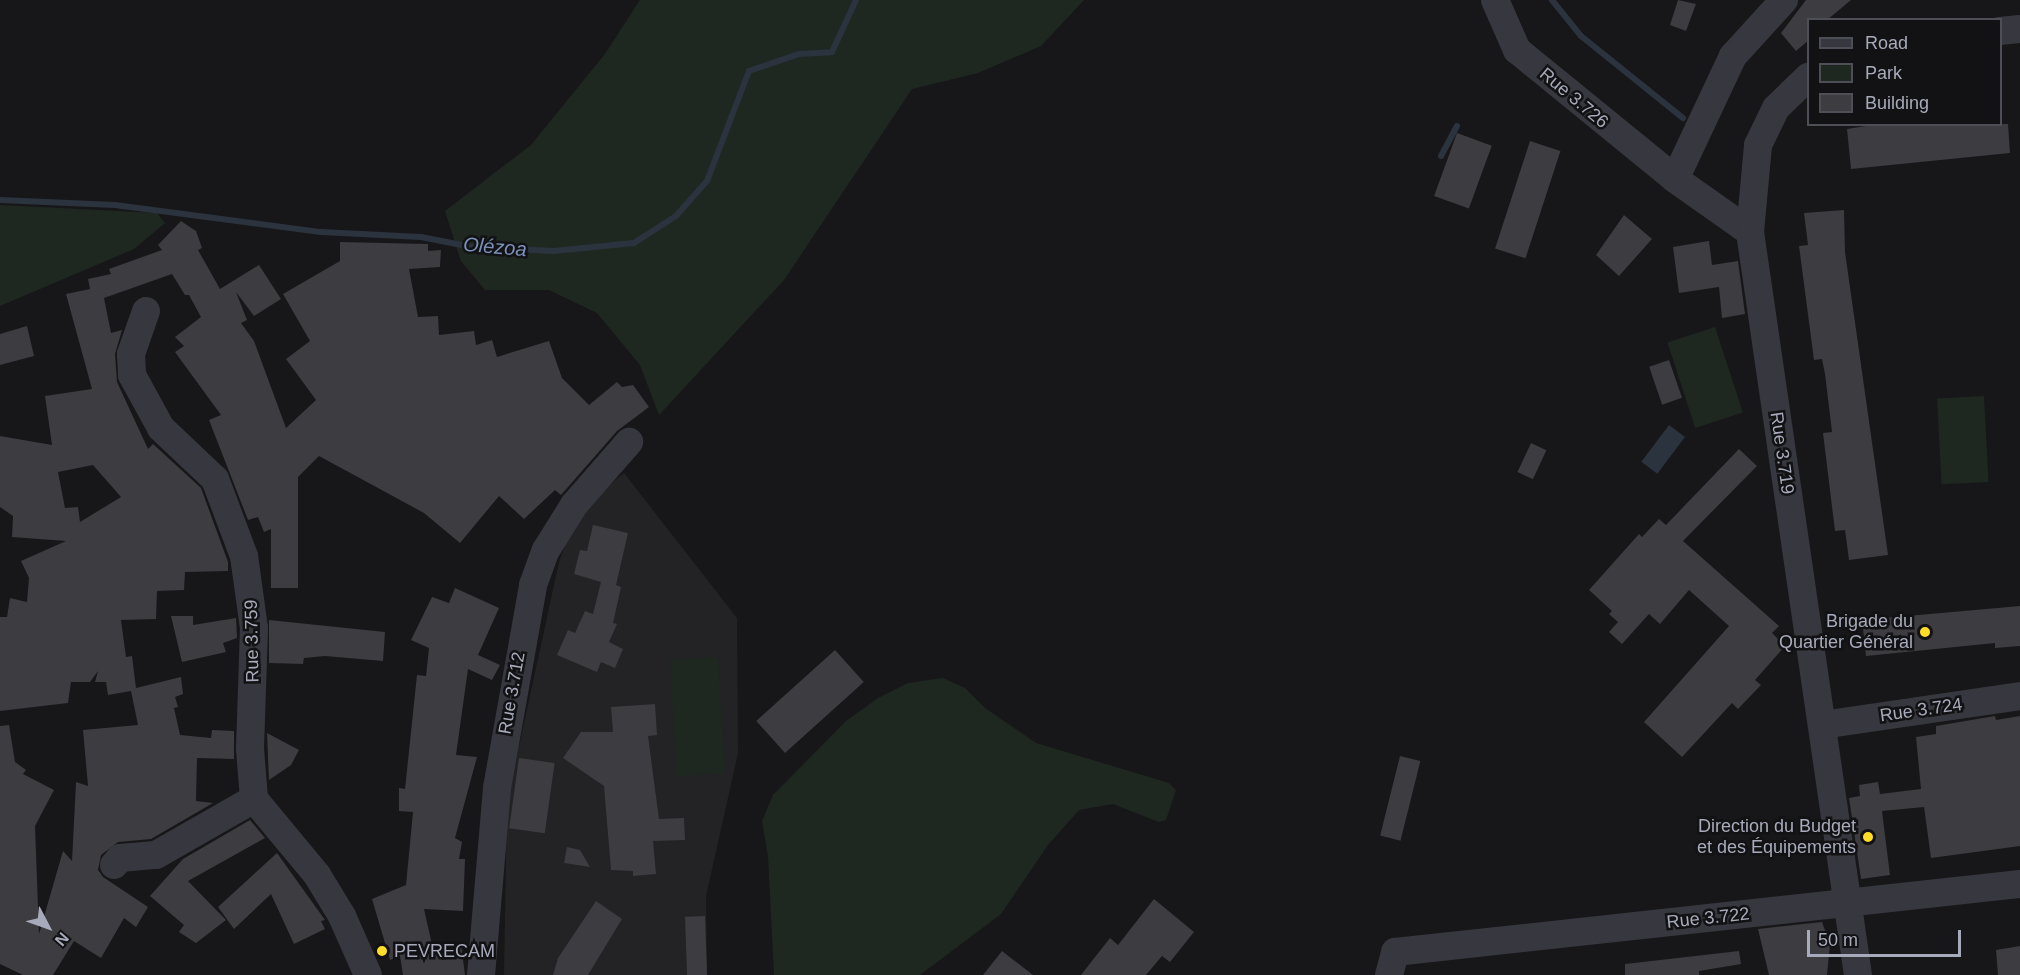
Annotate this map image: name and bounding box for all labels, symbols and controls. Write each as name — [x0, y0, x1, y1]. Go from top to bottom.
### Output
legend — [1807, 18, 2002, 126]
text: Road — [1865, 33, 1908, 53]
street label: Rue 3.726 — [1535, 63, 1613, 133]
text: Park — [1865, 63, 1902, 83]
text: Building — [1865, 93, 1929, 113]
water label: Olézoa — [462, 232, 528, 262]
street label: Rue 3.719 — [1766, 410, 1798, 496]
street label: Rue 3.759 — [240, 599, 264, 683]
place label: Brigade du Quartier Général — [1779, 611, 1913, 654]
marker: Brigade du Quartier Général — [1918, 625, 1932, 639]
street label: Rue 3.712 — [494, 650, 530, 736]
street label: Rue 3.724 — [1878, 694, 1964, 726]
place label: Direction du Budget et des Équipements — [1697, 816, 1856, 858]
marker: Direction du Budget et des Équipements — [1861, 830, 1875, 844]
north arrow — [18, 897, 78, 957]
street label: Rue 3.722 — [1666, 903, 1750, 933]
scale bar — [1810, 918, 1964, 956]
text: N — [52, 929, 72, 949]
text: 50 m — [1818, 930, 1858, 950]
place label: PEVRECAM — [394, 940, 495, 962]
marker: PEVRECAM — [375, 944, 389, 958]

